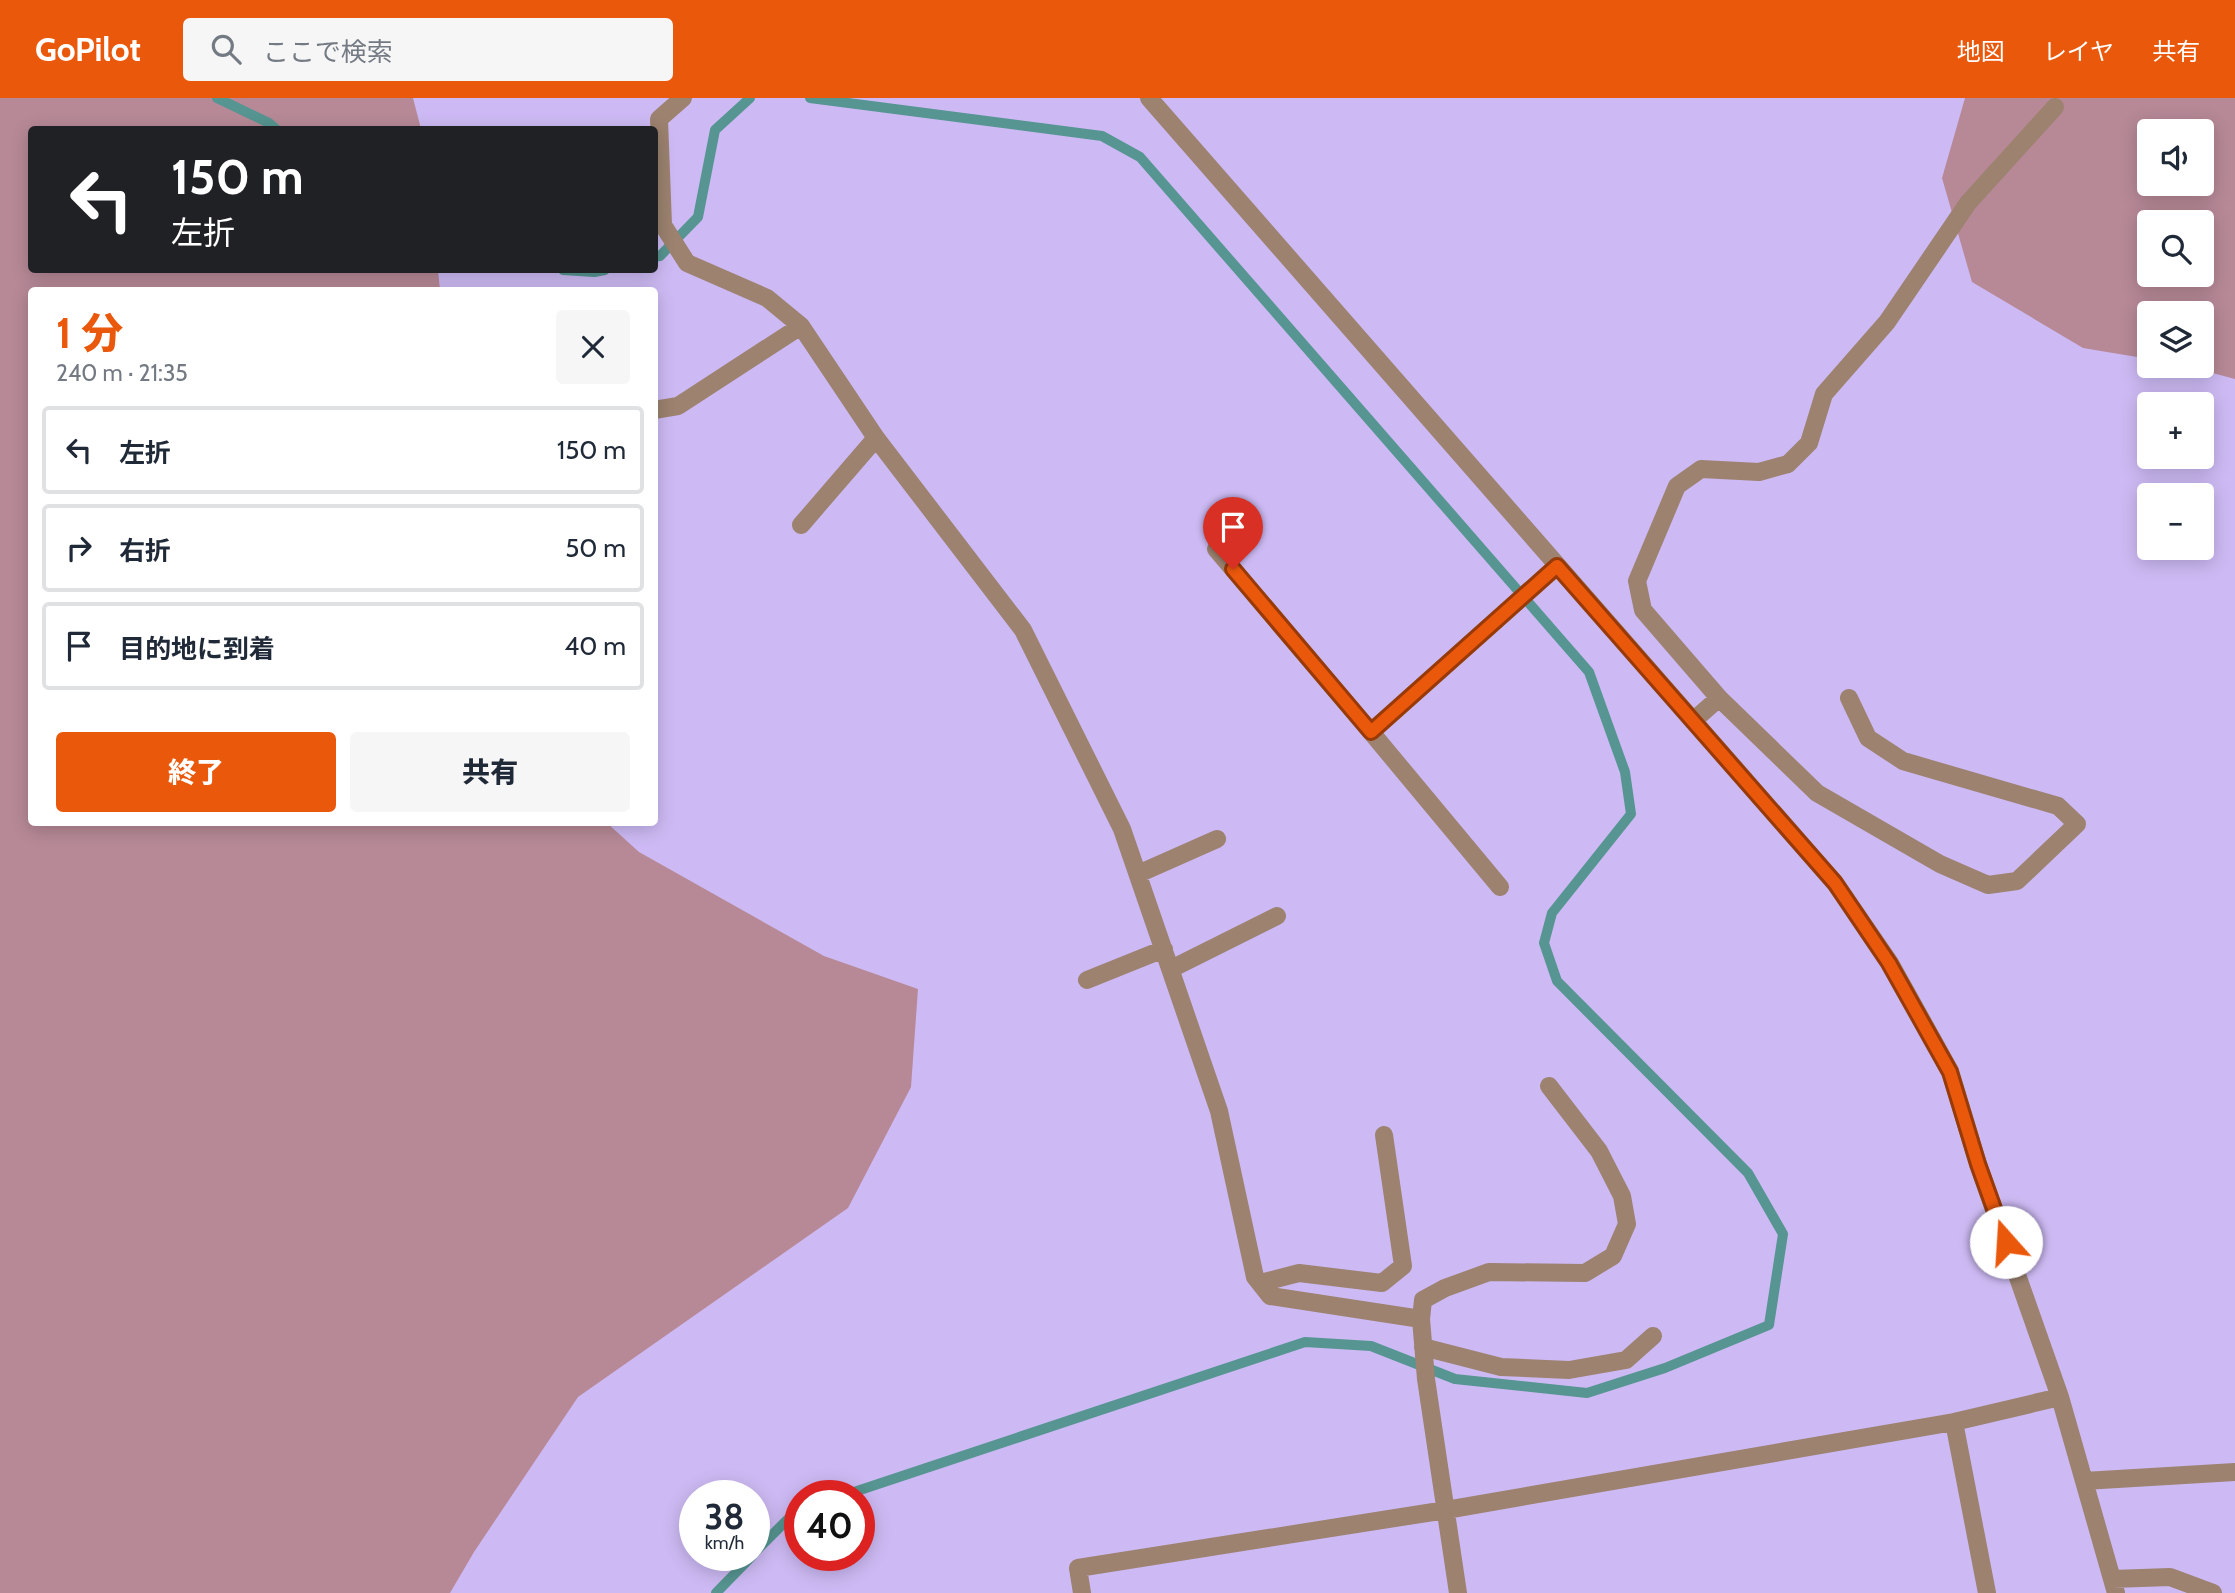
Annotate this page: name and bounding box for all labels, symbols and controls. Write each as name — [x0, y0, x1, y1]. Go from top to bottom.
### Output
search box — [183, 18, 673, 81]
text: GoPilot — [35, 29, 141, 69]
icon: search — [207, 30, 245, 68]
text: ここで検索 — [263, 36, 393, 68]
text: 地図 — [1957, 37, 2005, 66]
text: レイヤ — [2043, 37, 2114, 66]
text: 共有 — [2152, 37, 2200, 66]
map controls — [2137, 119, 2214, 560]
button: sound — [2137, 119, 2214, 196]
text: 150 m — [171, 147, 304, 206]
icon: left — [56, 154, 147, 245]
button: search — [2137, 210, 2214, 287]
text: 左折 — [171, 213, 235, 252]
button: layers — [2137, 301, 2214, 378]
text: 1 分 — [56, 307, 123, 359]
button: close — [556, 310, 630, 384]
text: 240 m · 21:35 — [56, 359, 188, 387]
button: + — [2137, 392, 2214, 469]
icon: left — [60, 431, 98, 469]
text: 150 m — [557, 434, 626, 466]
text: 左折 — [119, 437, 171, 469]
button: − — [2137, 483, 2214, 560]
pin — [1203, 497, 1263, 569]
icon: arrive — [1214, 508, 1252, 546]
icon: right — [60, 529, 98, 567]
text: 50 m — [565, 532, 626, 564]
text: 右折 — [119, 535, 171, 567]
icon: arrive — [60, 627, 98, 665]
text: 40 m — [564, 630, 626, 662]
text: 目的地に到着 — [119, 633, 275, 665]
button: 終了 — [56, 732, 336, 812]
button: 共有 — [350, 732, 630, 812]
position arrow — [1969, 1205, 2043, 1279]
speed limit sign: 40 — [784, 1480, 875, 1571]
text: 38 — [704, 1495, 745, 1538]
text: km/h — [705, 1532, 744, 1554]

